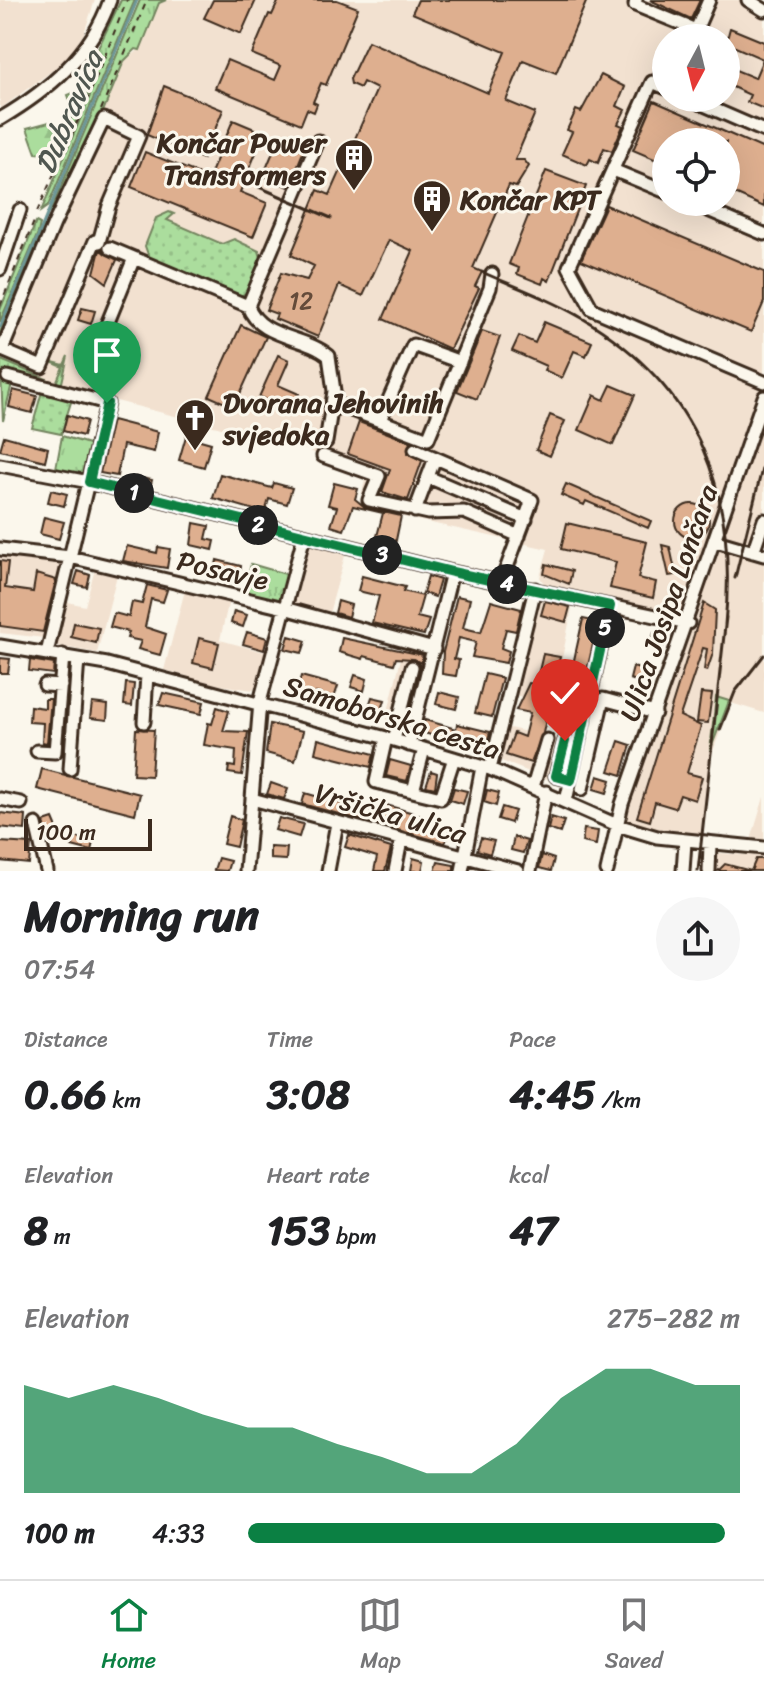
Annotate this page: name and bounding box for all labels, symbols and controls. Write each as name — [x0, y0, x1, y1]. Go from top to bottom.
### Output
north arrow — [652, 24, 740, 112]
map controls — [652, 24, 740, 216]
water label: Dubravica — [19, 39, 120, 182]
place label: Končar Power Transformers — [156, 118, 329, 199]
button: locate — [652, 128, 740, 216]
building icon: Končar Power Transformers — [333, 137, 375, 192]
place label: Končar KPT — [459, 175, 603, 224]
building icon: Končar KPT — [411, 178, 453, 233]
house number: 12 — [289, 280, 313, 322]
pin — [73, 321, 141, 403]
icon: arrive — [85, 333, 129, 377]
place label: Dvorana Jehovinih svjedoka — [222, 378, 444, 459]
church icon: Dvorana Jehovinih svjedoka — [174, 397, 216, 452]
pin: 1 — [114, 473, 154, 513]
text: 1 — [129, 473, 139, 512]
street label: Ulica Josipa Lončara — [605, 477, 732, 728]
pin: 2 — [238, 505, 278, 545]
text: 2 — [252, 505, 264, 544]
pin: 3 — [362, 535, 402, 575]
text: 3 — [376, 535, 388, 574]
street label: Posavje — [172, 536, 274, 605]
pin: 4 — [487, 564, 527, 604]
text: 4 — [500, 564, 514, 603]
pin: 5 — [585, 608, 625, 648]
text: 5 — [598, 608, 612, 647]
pin — [531, 659, 599, 741]
street label: Samoborska cesta — [277, 661, 506, 774]
icon: check — [543, 671, 587, 715]
street label: Vršička ulica — [309, 768, 473, 859]
text: 100 m — [36, 813, 96, 852]
scale bar — [24, 815, 152, 851]
text: Morning run — [24, 877, 259, 955]
button: share — [656, 897, 740, 981]
text: 07:54 — [24, 946, 95, 992]
text: Distance — [24, 1020, 108, 1059]
text: Time — [267, 1020, 313, 1059]
text: Pace — [509, 1020, 556, 1059]
text: 0.66 — [24, 1059, 107, 1130]
text: 3:08 — [267, 1059, 350, 1130]
text: 4:45 — [509, 1059, 596, 1130]
text: km — [107, 1081, 141, 1120]
text: /km — [596, 1081, 641, 1120]
text: Elevation — [24, 1156, 113, 1195]
text: Heart rate — [267, 1156, 370, 1195]
text: kcal — [509, 1156, 549, 1195]
text: 8 — [24, 1195, 48, 1266]
text: 153 — [267, 1195, 330, 1266]
text: 47 — [509, 1195, 557, 1266]
text: m — [48, 1217, 71, 1256]
text: bpm — [330, 1217, 377, 1256]
text: Elevation — [24, 1295, 129, 1341]
text: 275–282 m — [607, 1295, 740, 1341]
text: 100 m — [24, 1510, 95, 1556]
text: 4:33 — [152, 1510, 205, 1556]
tab: Home — [101, 1593, 156, 1680]
tab: Map — [358, 1593, 402, 1680]
tab: Saved — [605, 1593, 663, 1680]

